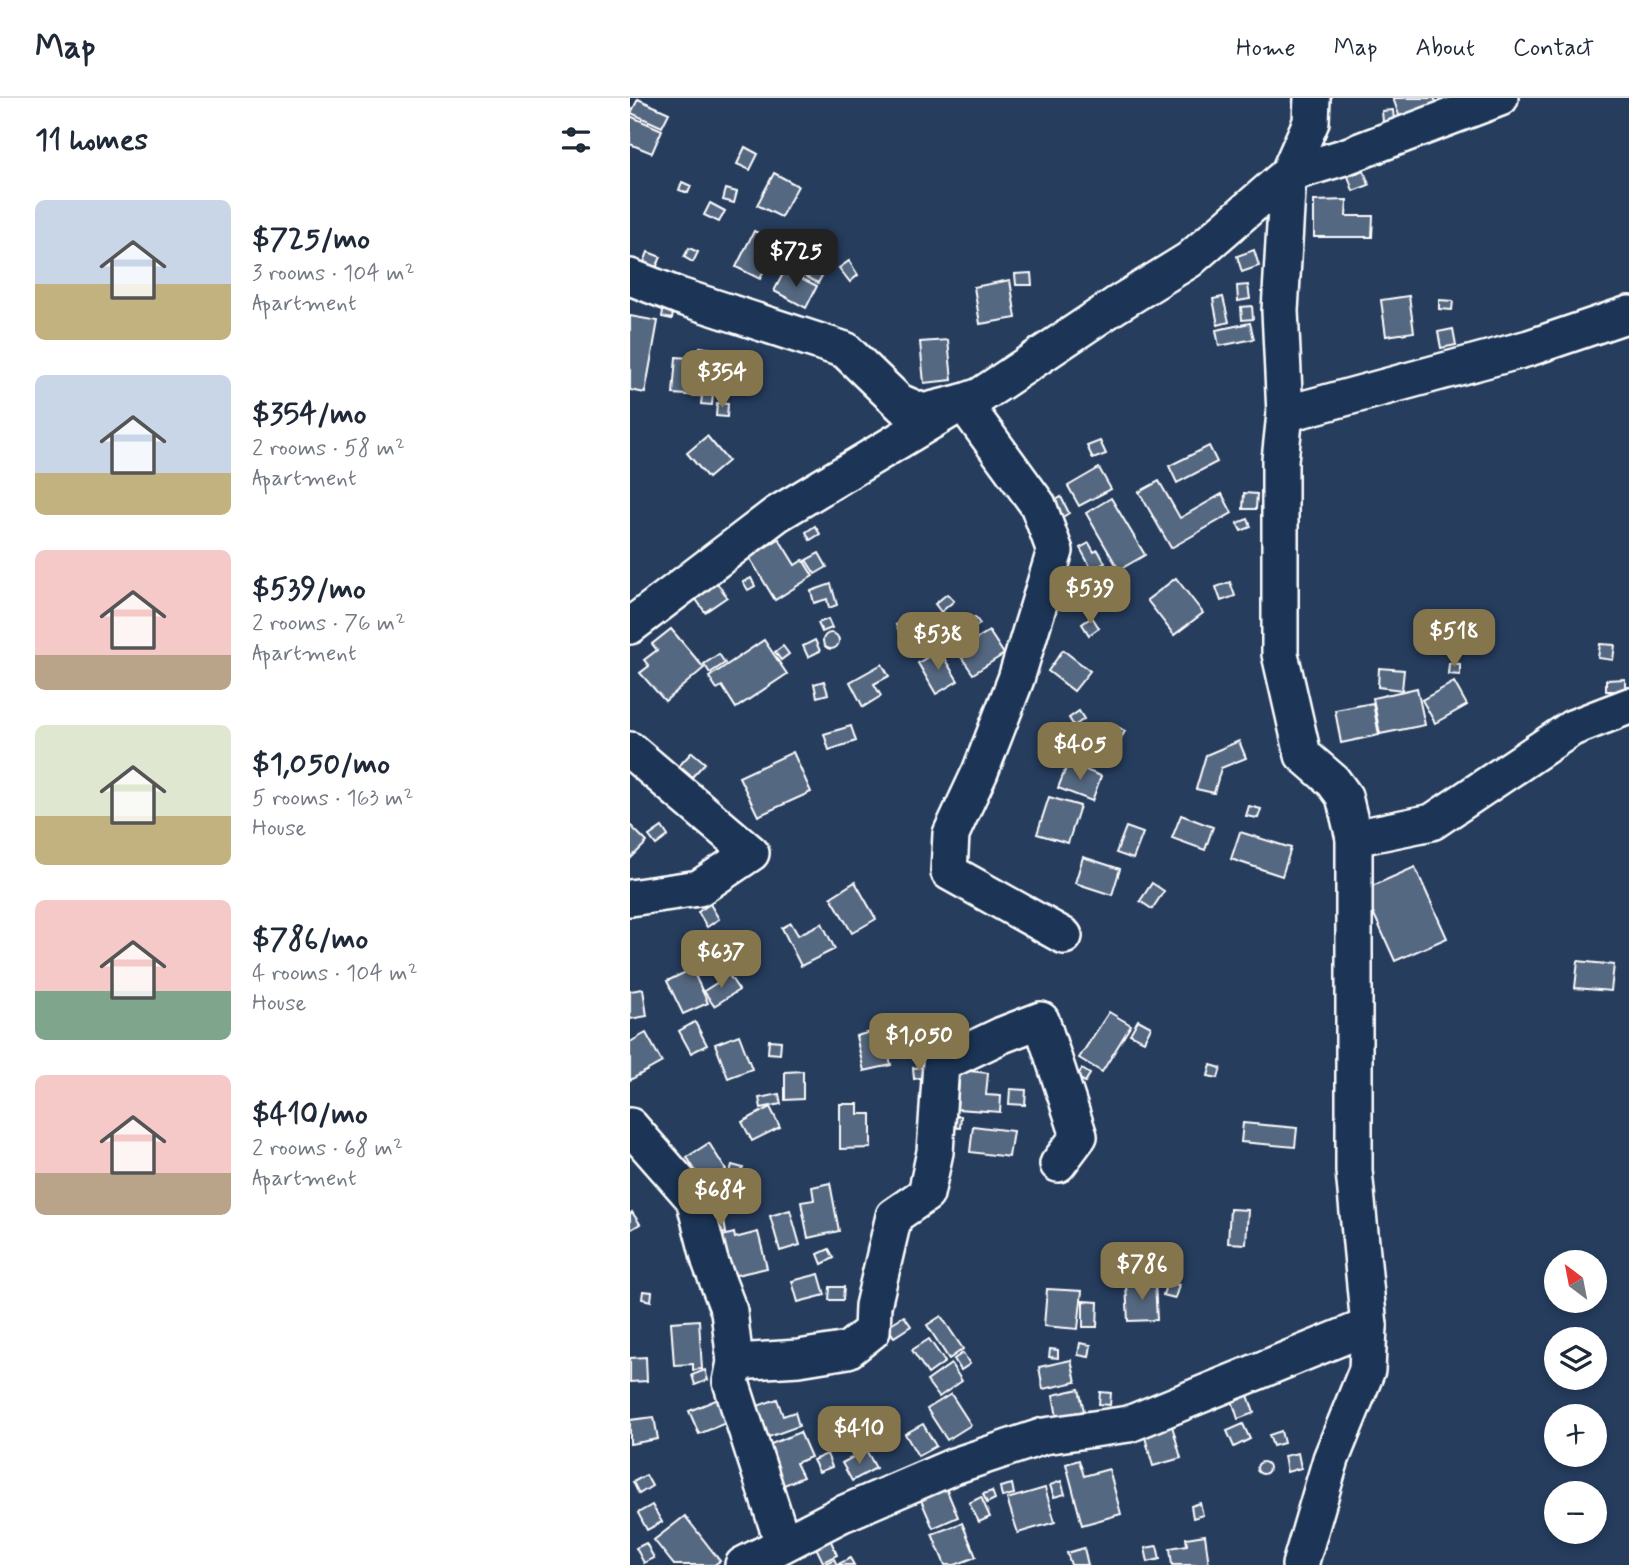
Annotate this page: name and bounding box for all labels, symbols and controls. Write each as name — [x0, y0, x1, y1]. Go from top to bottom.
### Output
text: Map — [35, 26, 95, 70]
text: Home — [1236, 33, 1296, 64]
text: Map — [1334, 33, 1378, 64]
text: About — [1416, 33, 1475, 64]
text: Contact — [1513, 33, 1594, 64]
text: 11 homes — [35, 121, 148, 160]
icon: filters — [557, 121, 595, 159]
text: $725/mo — [252, 220, 370, 259]
icon: home — [91, 228, 175, 312]
pin: $725 — [755, 230, 837, 289]
text: $725 — [770, 237, 822, 267]
text: 3 rooms · 104 m² — [252, 259, 415, 289]
text: Apartment — [252, 289, 357, 319]
pin: $354 — [681, 350, 763, 410]
text: $354 — [697, 358, 747, 388]
text: $354/mo — [252, 395, 367, 434]
icon: home — [91, 403, 175, 487]
text: 2 rooms · 58 m² — [252, 434, 405, 464]
text: Apartment — [252, 464, 357, 494]
pin: $539 — [1049, 566, 1131, 626]
text: $539/mo — [252, 570, 366, 609]
text: $539 — [1065, 574, 1115, 604]
icon: home — [91, 578, 175, 662]
text: 2 rooms · 76 m² — [252, 609, 405, 639]
pin: $518 — [1413, 610, 1495, 669]
pin: $538 — [897, 612, 979, 672]
text: $518 — [1429, 617, 1479, 647]
text: $538 — [913, 620, 963, 650]
text: Apartment — [252, 639, 357, 669]
pin: $405 — [1039, 722, 1121, 782]
text: $405 — [1054, 730, 1106, 760]
text: $1,050/mo — [252, 745, 390, 784]
icon: home — [91, 753, 175, 837]
text: 5 rooms · 163 m² — [252, 784, 414, 814]
text: House — [252, 814, 306, 844]
text: $786/mo — [252, 920, 368, 959]
icon: home — [91, 928, 175, 1012]
pin: $637 — [680, 930, 762, 990]
text: $637 — [697, 938, 745, 968]
text: 4 rooms · 104 m² — [252, 959, 418, 989]
text: House — [252, 989, 306, 1019]
pin: $1,050 — [862, 1014, 976, 1073]
text: $1,050 — [885, 1021, 953, 1051]
text: $410/mo — [252, 1095, 368, 1134]
icon: home — [91, 1103, 175, 1187]
text: 2 rooms · 68 m² — [252, 1134, 403, 1164]
text: Apartment — [252, 1164, 357, 1194]
pin: $684 — [679, 1168, 761, 1228]
text: $684 — [694, 1176, 746, 1206]
pin: $786 — [1101, 1242, 1183, 1302]
text: $786 — [1117, 1250, 1167, 1280]
north arrow — [1544, 1250, 1606, 1312]
map controls — [1544, 1250, 1607, 1544]
button: layers — [1544, 1327, 1607, 1390]
button: + — [1544, 1404, 1607, 1467]
pin: $410 — [818, 1406, 900, 1466]
text: $410 — [834, 1414, 884, 1444]
button: − — [1544, 1481, 1607, 1544]

